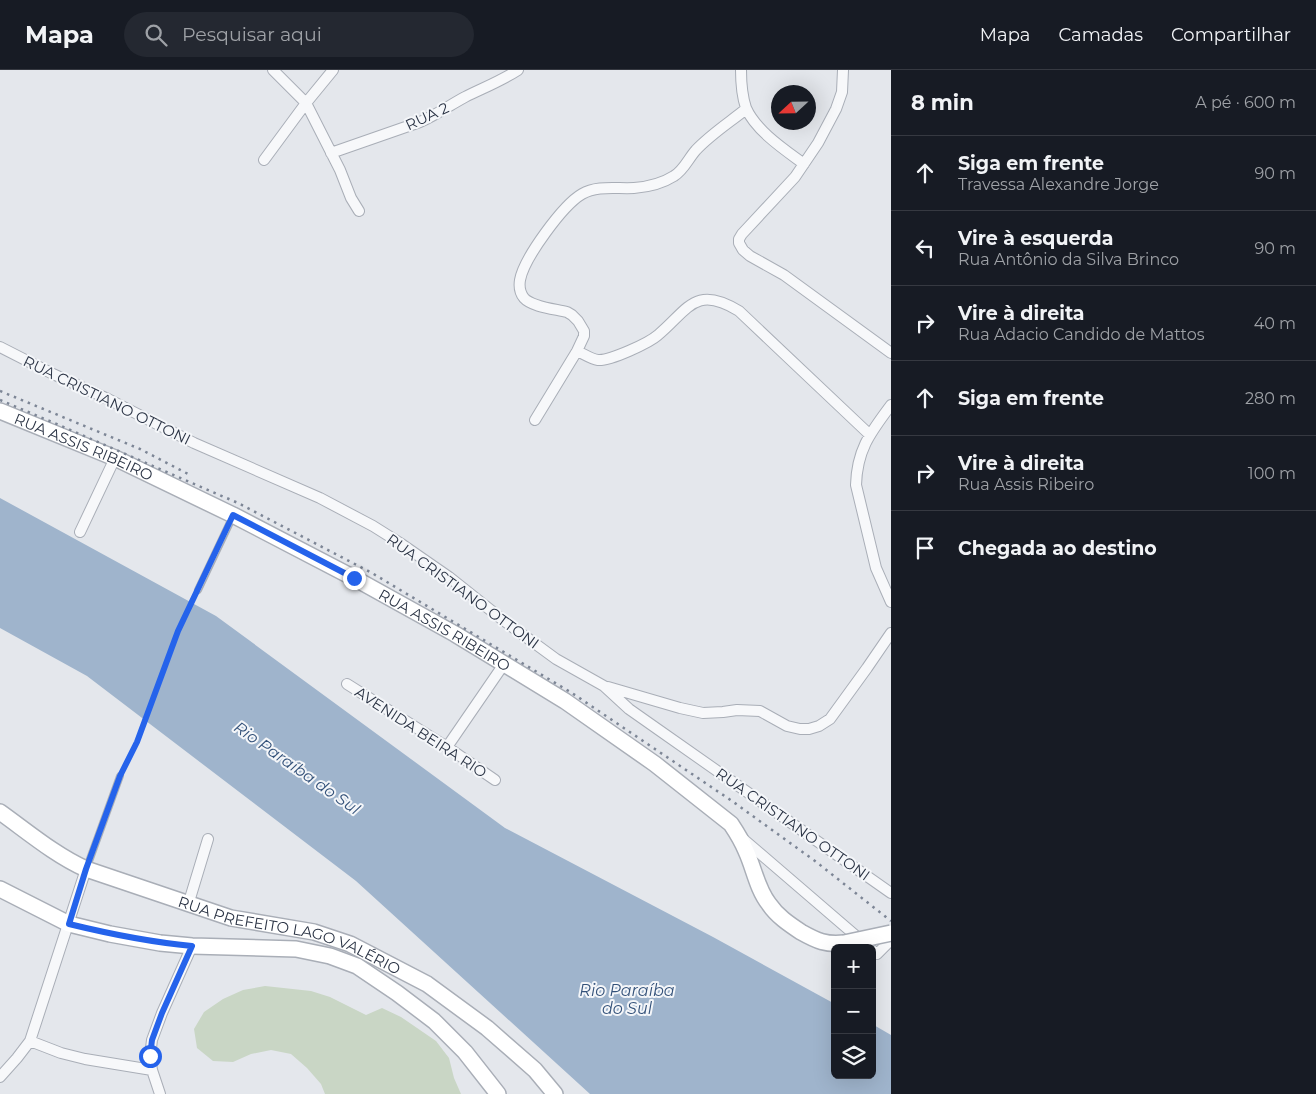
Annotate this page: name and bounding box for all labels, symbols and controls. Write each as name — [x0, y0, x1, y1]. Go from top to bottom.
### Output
search box — [124, 12, 474, 57]
text: Mapa — [25, 20, 94, 49]
icon: search — [142, 21, 170, 49]
text: Pesquisar aqui — [182, 23, 322, 46]
text: Mapa — [980, 24, 1030, 46]
text: Camadas — [1058, 24, 1143, 46]
text: Compartilhar — [1171, 24, 1291, 46]
north arrow — [771, 85, 816, 130]
text: 8 min — [911, 90, 974, 115]
text: A pé · 600 m — [1195, 93, 1296, 112]
street label: RUA 2 — [402, 98, 452, 134]
text: Siga em frente — [958, 152, 1104, 175]
icon: ahead — [911, 159, 939, 187]
text: 90 m — [1254, 164, 1296, 183]
text: Travessa Alexandre Jorge — [958, 175, 1159, 194]
text: Vire à esquerda — [958, 227, 1113, 250]
icon: left — [911, 234, 939, 262]
text: 90 m — [1254, 239, 1296, 258]
text: Rua Antônio da Silva Brinco — [958, 250, 1179, 269]
text: Vire à direita — [958, 302, 1085, 325]
icon: right — [911, 309, 939, 337]
text: 40 m — [1254, 314, 1296, 333]
text: Rua Adacio Candido de Mattos — [958, 325, 1204, 344]
street label: RUA CRISTIANO OTTONI — [20, 351, 194, 449]
icon: ahead — [911, 384, 939, 412]
text: Siga em frente — [958, 387, 1104, 410]
text: 280 m — [1245, 389, 1296, 408]
street label: RUA ASSIS RIBEIRO — [12, 408, 156, 484]
text: Vire à direita — [958, 452, 1085, 475]
icon: right — [911, 459, 939, 487]
text: 100 m — [1248, 464, 1296, 483]
text: Rua Assis Ribeiro — [958, 475, 1094, 494]
street label: RUA CRISTIANO OTTONI — [383, 529, 543, 653]
icon: arrive — [911, 534, 939, 562]
text: Chegada ao destino — [958, 537, 1157, 560]
route end — [343, 567, 366, 590]
street label: RUA ASSIS RIBEIRO — [376, 584, 514, 675]
street label: AVENIDA BEIRA RIO — [351, 682, 491, 782]
water label: Rio Paraíba do Sul — [230, 717, 364, 819]
street label: RUA CRISTIANO OTTONI — [712, 763, 874, 885]
street label: RUA PREFEITO LAGO VALÉRIO — [176, 891, 404, 978]
map controls — [831, 944, 876, 1079]
button: + — [831, 944, 876, 989]
water label: Rio Paraíba do Sul — [579, 981, 675, 1018]
button: − — [831, 989, 876, 1034]
button: layers — [831, 1034, 876, 1079]
route start — [139, 1045, 162, 1068]

